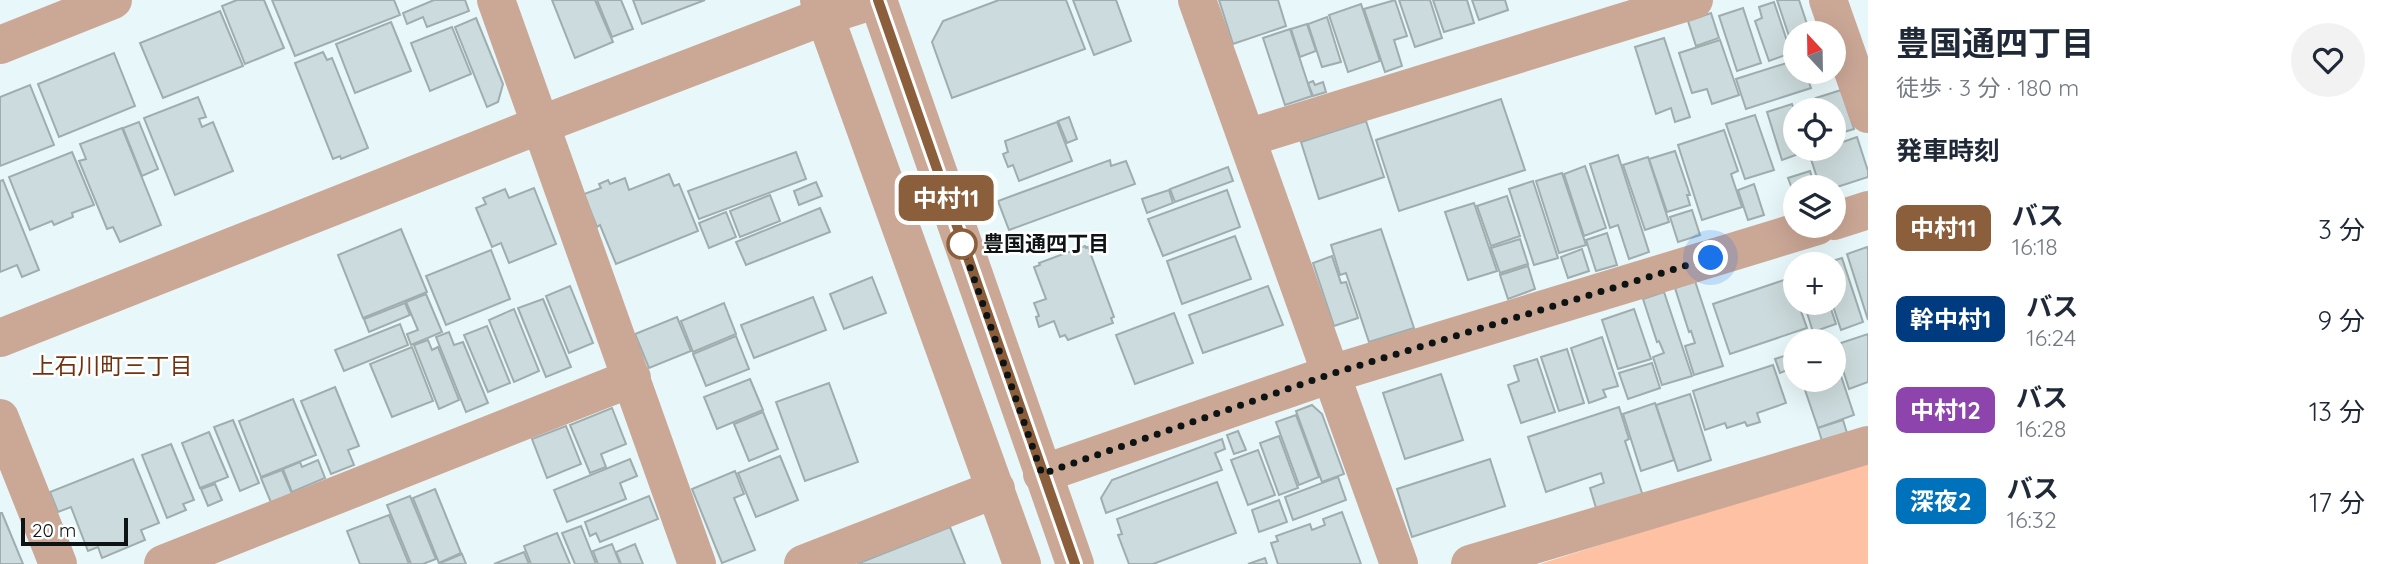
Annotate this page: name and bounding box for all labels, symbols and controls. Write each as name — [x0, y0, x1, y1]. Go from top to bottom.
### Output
north arrow — [1783, 21, 1846, 84]
map controls — [1783, 21, 1846, 392]
text: 豊国通四丁目 — [1896, 22, 2094, 63]
button: heart — [2291, 23, 2365, 97]
text: 徒歩 · 3 分 · 180 m — [1896, 73, 2079, 102]
button: locate — [1783, 98, 1846, 161]
text: 発車時刻 — [1896, 134, 2000, 167]
line badge: 中村11 — [897, 175, 995, 221]
button: layers — [1783, 175, 1846, 238]
text: 中村11 — [913, 183, 979, 213]
text: バス — [2012, 199, 2064, 232]
text: 中村11 — [1910, 213, 1977, 243]
text: 3 分 — [2318, 213, 2365, 246]
marker: 豊国通四丁目 — [947, 229, 977, 259]
place label: 豊国通四丁目 — [983, 230, 1109, 256]
text: 16:18 — [2012, 232, 2058, 261]
your location — [1693, 240, 1728, 275]
button: + — [1783, 252, 1846, 315]
text: バス — [2026, 290, 2078, 323]
text: 幹中村1 — [1910, 304, 1991, 334]
text: 9 分 — [2317, 304, 2365, 337]
text: 16:24 — [2026, 323, 2076, 352]
button: − — [1783, 329, 1846, 392]
district label: 上石川町三丁目 — [32, 351, 193, 380]
text: バス — [2016, 381, 2068, 414]
text: 中村12 — [1910, 395, 1981, 425]
text: 13 分 — [2309, 395, 2365, 428]
text: 16:28 — [2016, 414, 2066, 443]
text: バス — [2007, 472, 2059, 505]
text: 深夜2 — [1910, 486, 1972, 516]
text: 17 分 — [2309, 486, 2365, 519]
text: 16:32 — [2007, 505, 2057, 534]
scale bar — [21, 515, 128, 547]
text: 20 m — [32, 518, 76, 542]

